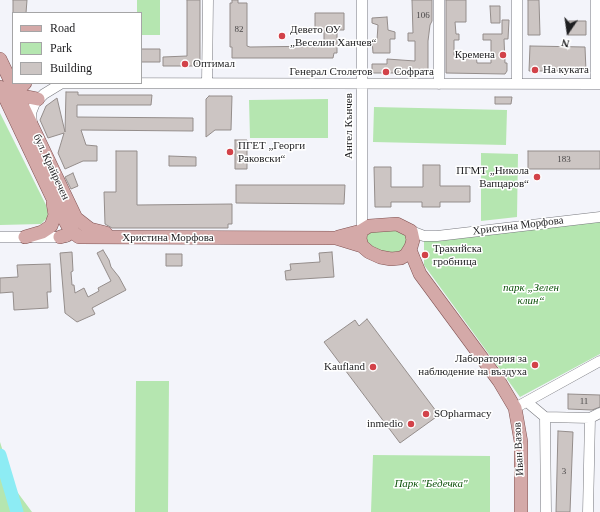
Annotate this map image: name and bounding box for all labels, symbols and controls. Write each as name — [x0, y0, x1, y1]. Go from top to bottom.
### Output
house number: 106 — [416, 11, 430, 21]
legend — [12, 12, 142, 84]
north arrow — [548, 12, 588, 52]
text: Road — [50, 21, 75, 35]
place label: Девето ОУ „Веселин Ханчев“ — [290, 23, 376, 49]
house number: 82 — [234, 25, 244, 35]
marker: Девето ОУ „Веселин Ханчев“ — [277, 31, 287, 41]
text: N — [560, 37, 571, 50]
text: Park — [50, 41, 72, 55]
place label: Кремена — [455, 48, 495, 62]
marker: Кремена — [498, 50, 508, 60]
place label: Оптимал — [193, 57, 235, 71]
marker: Оптимал — [180, 59, 190, 69]
text: Building — [50, 61, 92, 75]
place label: На куката — [543, 63, 589, 77]
street label: Генерал Столетов — [290, 65, 372, 79]
place label: Софрата — [394, 65, 434, 79]
marker: На куката — [530, 65, 540, 75]
marker: Софрата — [381, 67, 391, 77]
street label: Ангел Кънчев — [342, 93, 356, 159]
street label: бул. Крайречен — [30, 132, 72, 202]
place label: ПГЕТ „Георги Раковски“ — [238, 139, 305, 165]
marker: ПГЕТ „Георги Раковски“ — [225, 147, 235, 157]
house number: 183 — [557, 155, 571, 165]
place label: ПГМТ „Никола Вапцаров“ — [456, 164, 529, 190]
marker: ПГМТ „Никола Вапцаров“ — [532, 172, 542, 182]
street label: Христина Морфова — [472, 214, 564, 238]
street label: Христина Морфова — [122, 231, 214, 245]
place label: Тракийска гробница — [433, 242, 482, 268]
marker: Тракийска гробница — [420, 250, 430, 260]
park label: парк „Зелен клин“ — [503, 281, 559, 307]
place label: Лаборатория за наблюдение на въздуха — [418, 352, 527, 378]
place label: Kaufland — [324, 360, 365, 374]
marker: Лаборатория за наблюдение на въздуха — [530, 360, 540, 370]
marker: Kaufland — [368, 362, 378, 372]
house number: 11 — [580, 397, 588, 407]
place label: SOpharmacy — [434, 407, 491, 421]
marker: SOpharmacy — [421, 409, 431, 419]
place label: inmedio — [367, 417, 403, 431]
marker: inmedio — [406, 419, 416, 429]
street label: Иван Вазов — [511, 422, 527, 476]
house number: 3 — [562, 467, 566, 477]
park label: Парк "Бедечка" — [394, 477, 468, 491]

